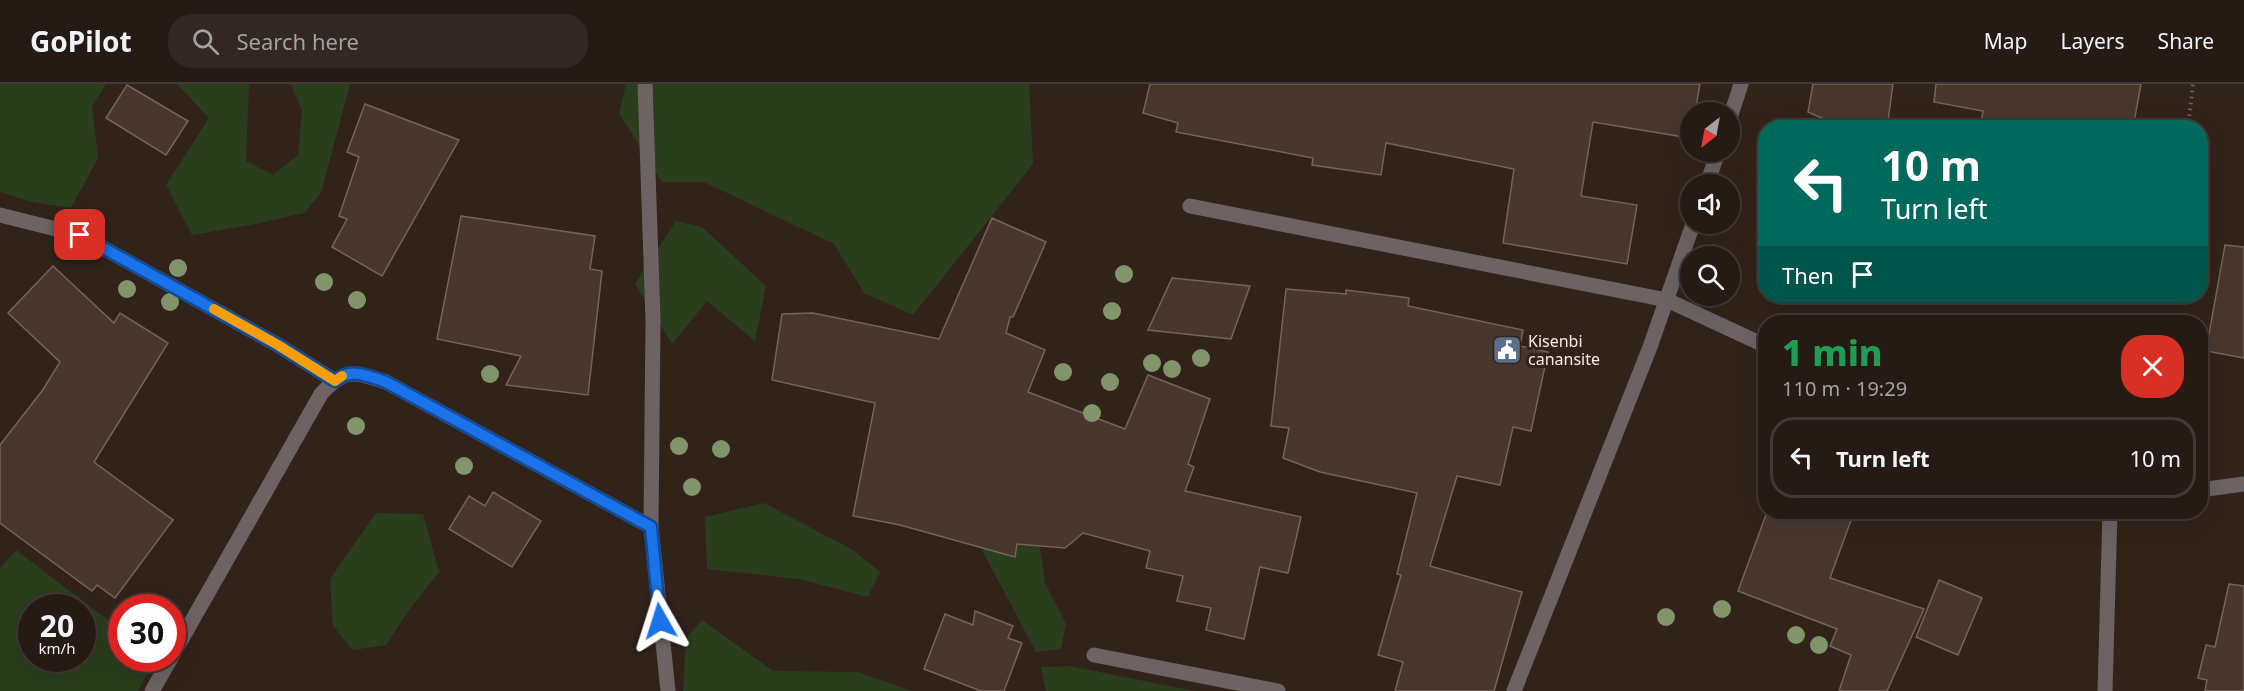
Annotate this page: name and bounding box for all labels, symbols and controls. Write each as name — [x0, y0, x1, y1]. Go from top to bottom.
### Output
search box — [168, 14, 588, 68]
text: GoPilot — [30, 22, 132, 60]
icon: search — [189, 25, 222, 58]
text: Search here — [237, 26, 359, 56]
text: Map — [1984, 27, 2028, 55]
text: Layers — [2061, 27, 2125, 55]
text: Share — [2158, 27, 2214, 55]
north arrow — [1680, 102, 1740, 162]
map controls — [1680, 102, 1740, 306]
text: 10 m — [1881, 136, 1981, 193]
icon: left — [1782, 144, 1860, 222]
button: sound — [1680, 174, 1740, 234]
text: Turn left — [1881, 190, 1987, 227]
pin — [54, 209, 105, 260]
icon: arrive — [63, 218, 96, 251]
button: search — [1680, 246, 1740, 306]
icon: arrive — [1846, 258, 1879, 291]
text: Then — [1782, 260, 1834, 290]
text: 1 min — [1782, 328, 1883, 377]
place label: Kisenbi canansite — [1528, 330, 1600, 370]
public building icon: Kisenbi canansite — [1491, 334, 1523, 366]
button: close — [2121, 335, 2184, 398]
text: 110 m · 19:29 — [1782, 375, 1907, 402]
icon: left — [1785, 441, 1818, 474]
text: Turn left — [1836, 443, 1930, 473]
text: 10 m — [2130, 443, 2181, 473]
position arrow — [628, 589, 692, 653]
speed limit sign: 30 — [108, 594, 186, 672]
text: 20 — [40, 605, 74, 646]
text: km/h — [39, 638, 75, 658]

